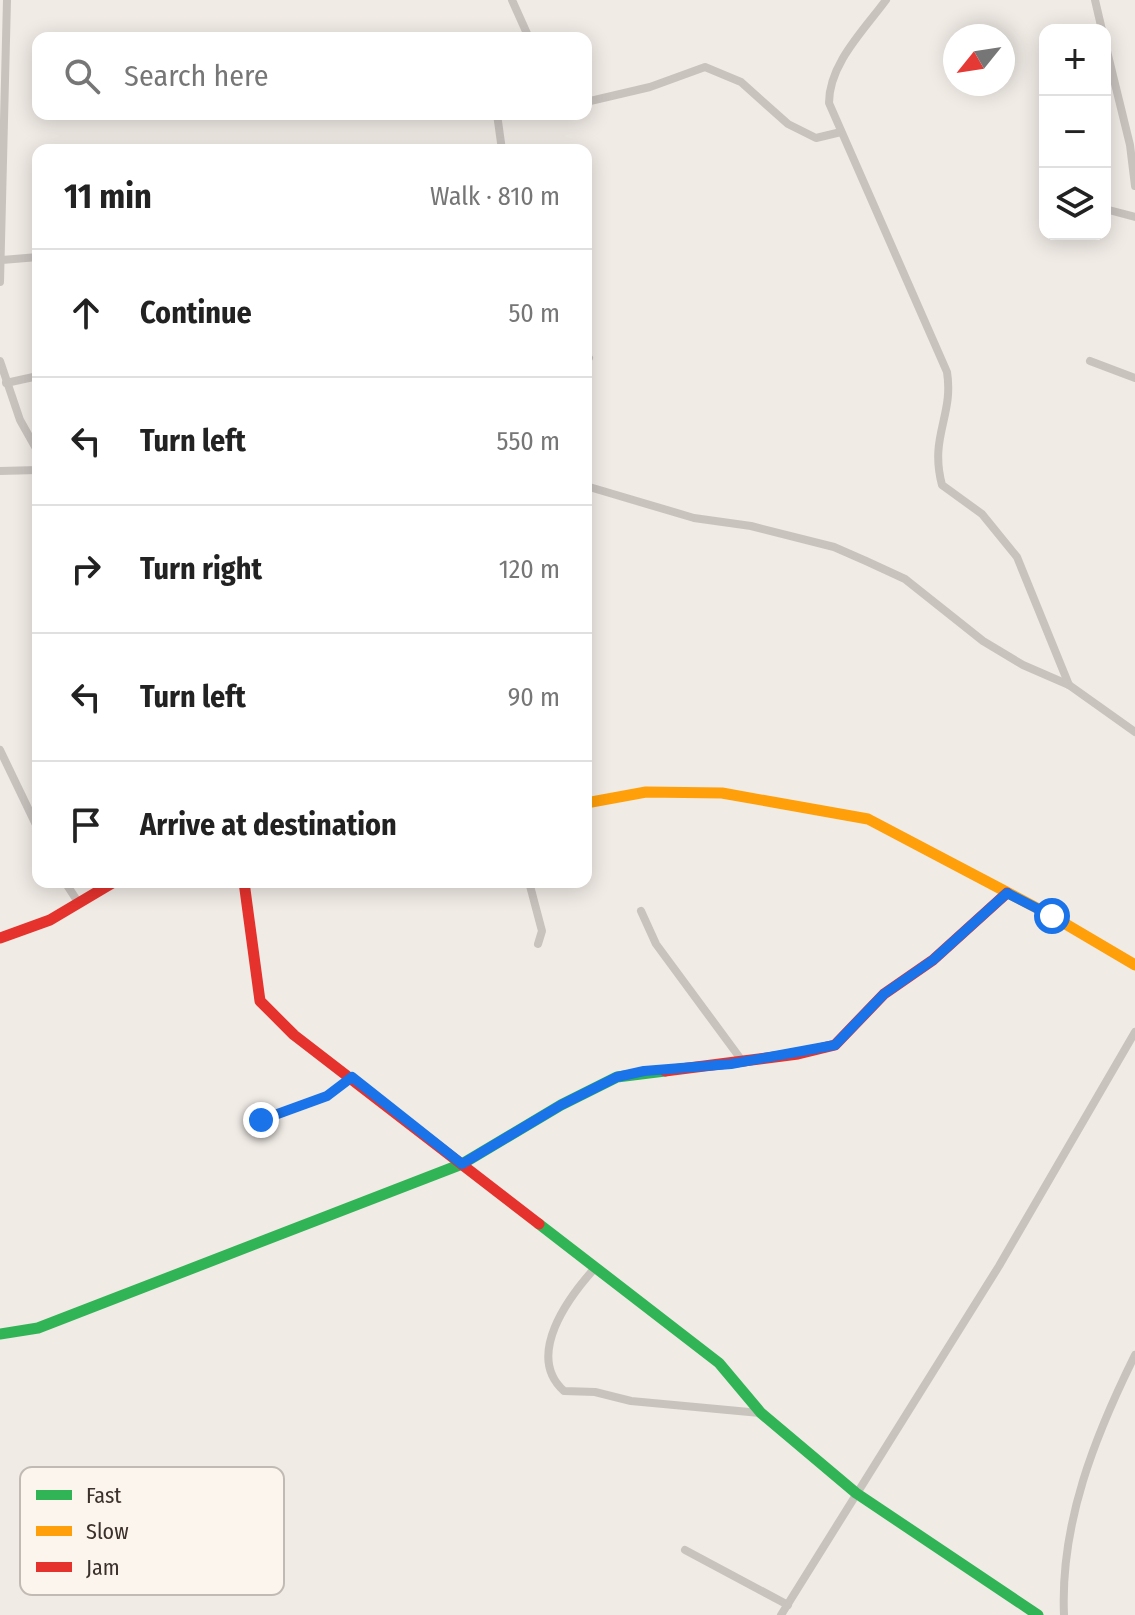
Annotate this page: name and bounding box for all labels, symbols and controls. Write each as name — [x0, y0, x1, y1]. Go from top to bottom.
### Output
north arrow — [943, 24, 1015, 96]
map controls — [1039, 24, 1111, 240]
button: + — [1039, 24, 1111, 96]
search box — [32, 32, 592, 120]
icon: search — [60, 54, 104, 98]
text: Search here — [124, 58, 269, 94]
button: − — [1039, 96, 1111, 168]
button: layers — [1039, 168, 1111, 240]
text: 11 min — [64, 176, 152, 217]
text: Walk · 810 m — [430, 181, 560, 212]
icon: ahead — [64, 291, 108, 335]
text: Continue — [140, 295, 252, 331]
text: 50 m — [508, 298, 560, 329]
icon: left — [64, 419, 108, 463]
text: Turn left — [140, 423, 246, 459]
text: 550 m — [497, 426, 560, 457]
icon: right — [64, 547, 108, 591]
text: Turn right — [140, 551, 262, 587]
text: 120 m — [499, 554, 560, 585]
icon: left — [64, 675, 108, 719]
text: Turn left — [140, 679, 246, 715]
text: 90 m — [508, 682, 560, 713]
icon: arrive — [64, 803, 108, 847]
text: Arrive at destination — [140, 807, 397, 843]
route start — [1034, 898, 1070, 934]
route end — [243, 1102, 279, 1138]
legend — [20, 1467, 284, 1595]
text: Fast — [86, 1482, 122, 1509]
text: Slow — [86, 1518, 129, 1545]
text: Jam — [86, 1554, 120, 1581]

